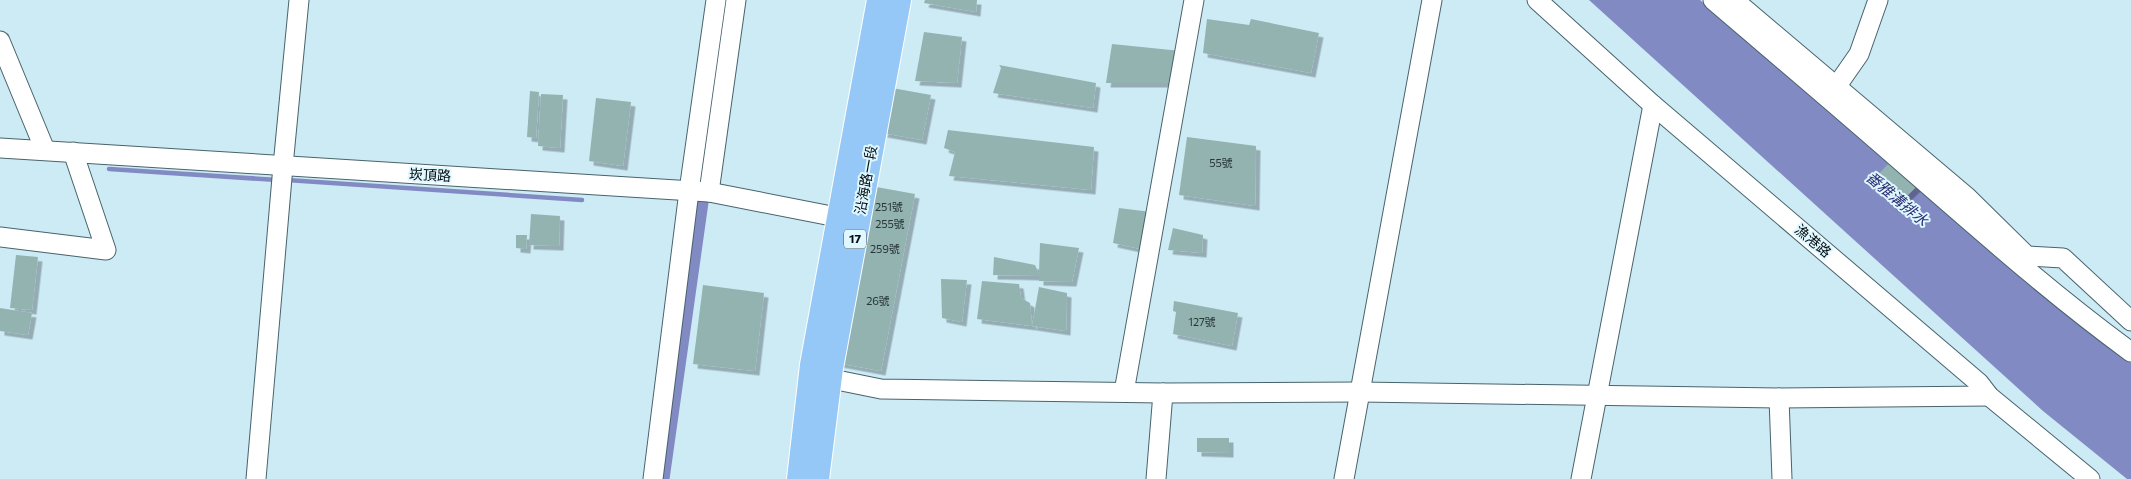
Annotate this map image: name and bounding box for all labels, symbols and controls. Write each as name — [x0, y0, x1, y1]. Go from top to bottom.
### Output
street label: 沿海路一段 — [851, 144, 880, 216]
house number: 55號 — [1209, 156, 1233, 169]
street label: 崁頂路 — [409, 165, 451, 184]
water label: 番雅溝排水 — [1863, 167, 1933, 230]
house number: 251號 — [875, 200, 903, 213]
house number: 255號 — [875, 217, 905, 230]
street label: 漁港路 — [1792, 221, 1835, 261]
road number: 17 — [844, 230, 866, 248]
house number: 259號 — [870, 242, 900, 255]
house number: 26號 — [866, 294, 890, 307]
house number: 127號 — [1188, 315, 1216, 328]

